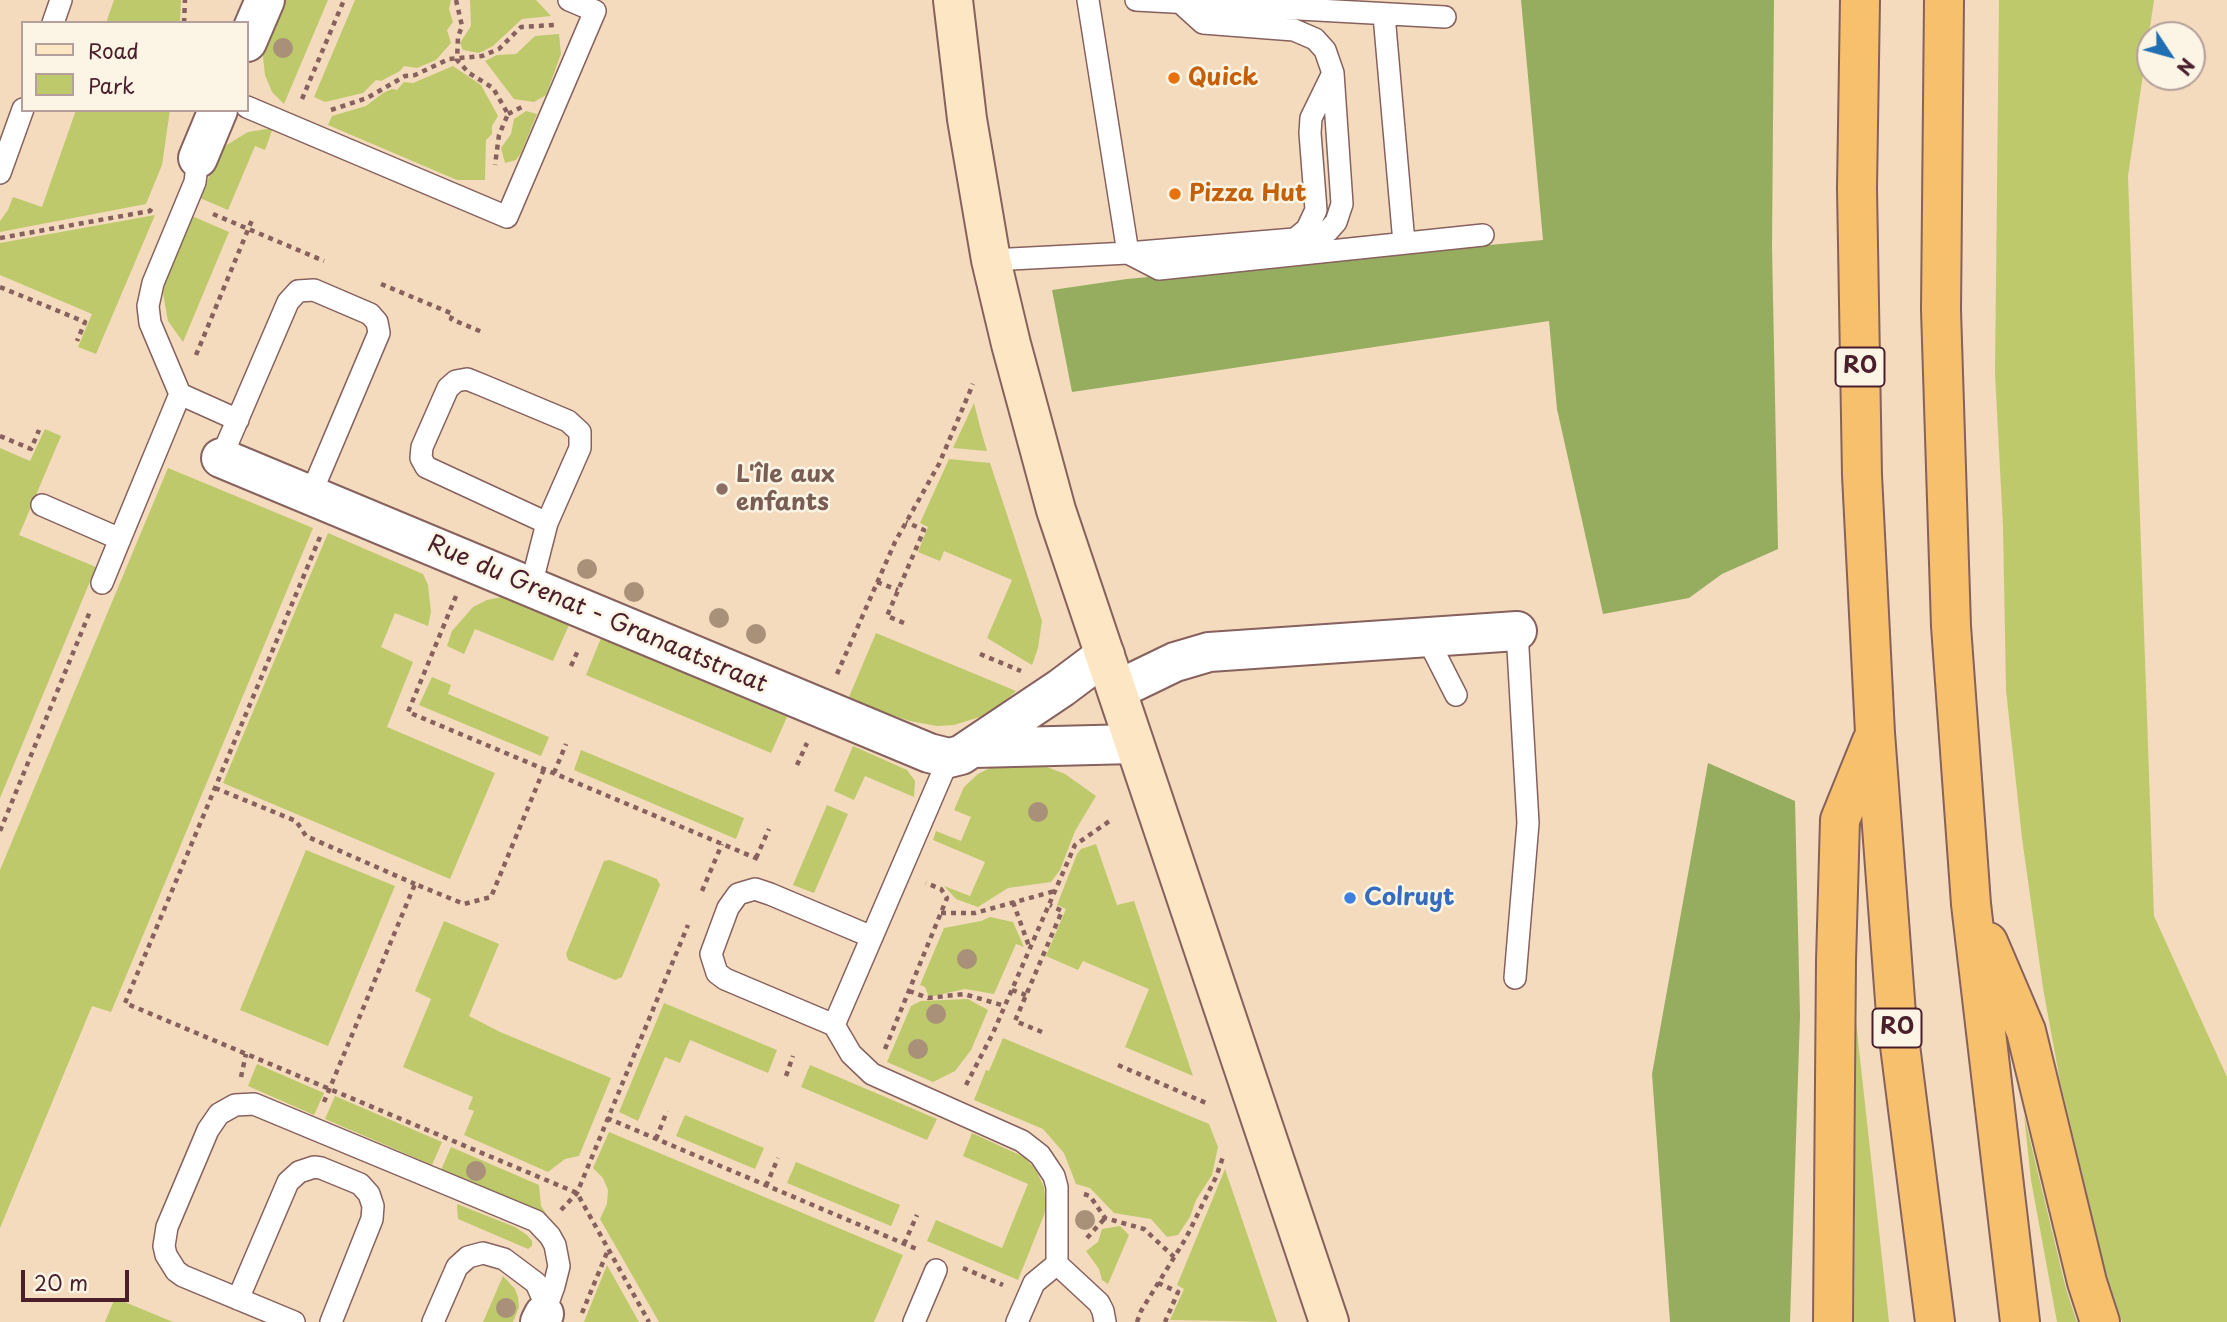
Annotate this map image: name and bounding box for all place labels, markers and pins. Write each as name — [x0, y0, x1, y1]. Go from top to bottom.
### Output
place label: Quick — [1188, 64, 1258, 92]
marker: Quick — [1166, 70, 1182, 86]
place label: Pizza Hut — [1189, 180, 1307, 208]
marker: Pizza Hut — [1167, 186, 1183, 202]
place label: L'île aux enfants — [736, 461, 835, 517]
marker: L'île aux enfants — [714, 481, 730, 497]
place label: Colruyt — [1364, 884, 1455, 912]
marker: Colruyt — [1342, 890, 1358, 906]

